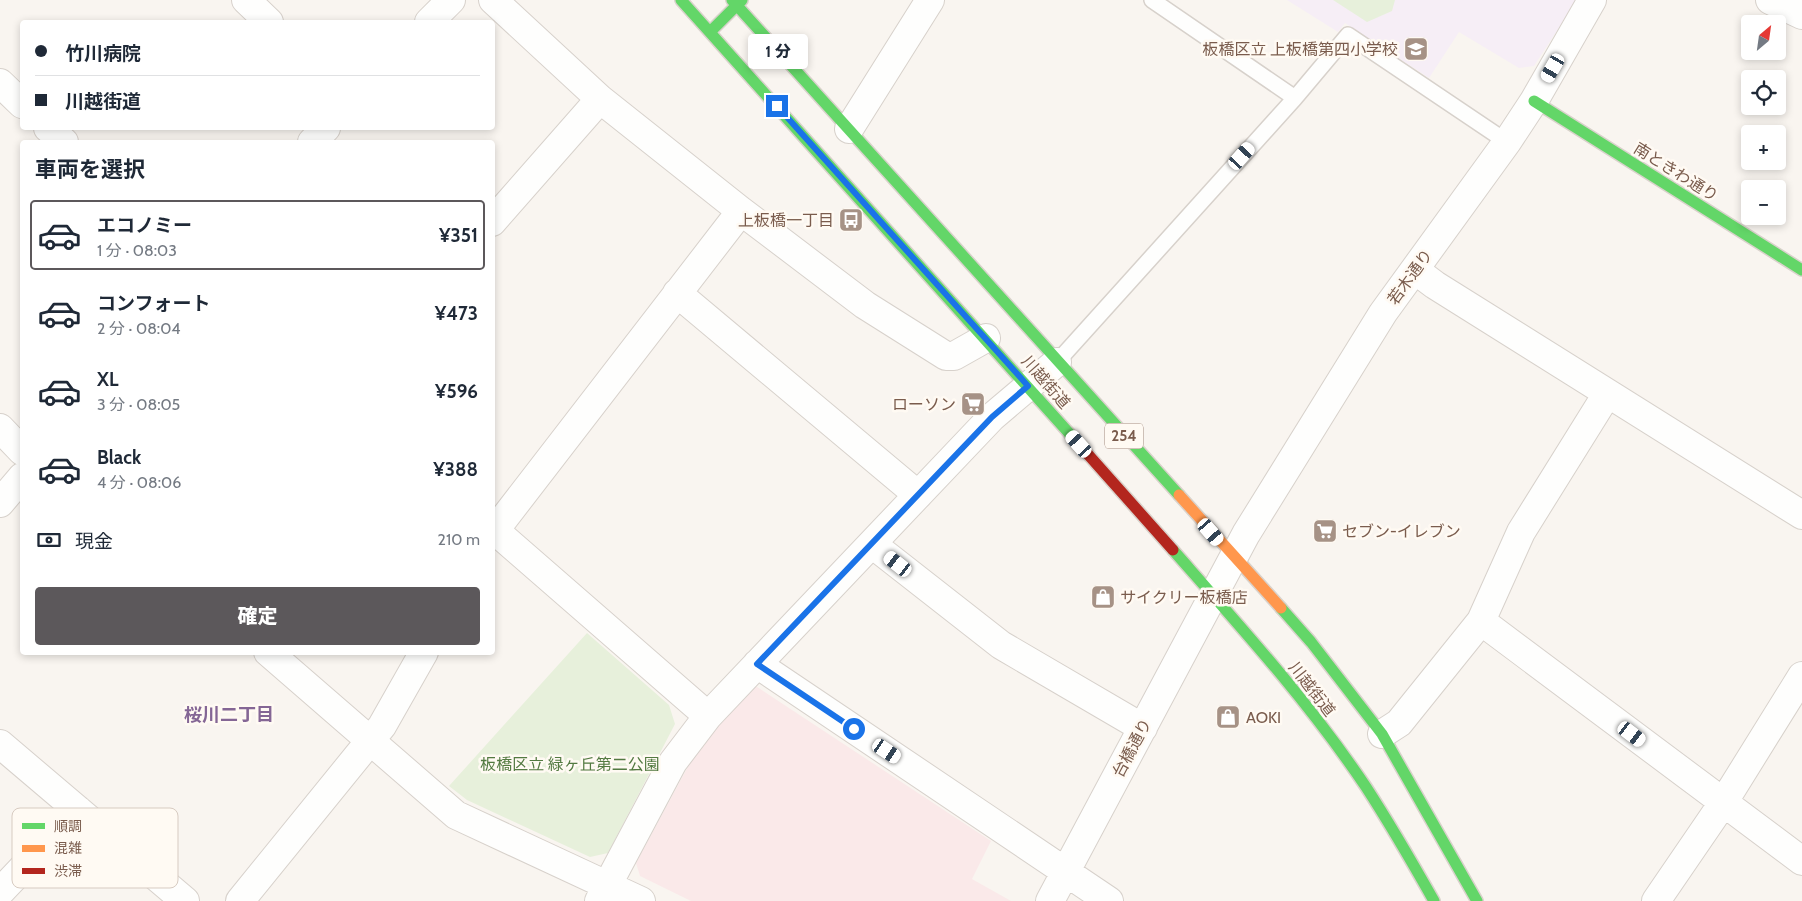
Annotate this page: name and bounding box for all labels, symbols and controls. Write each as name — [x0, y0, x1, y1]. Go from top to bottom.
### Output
north arrow — [1741, 15, 1786, 60]
map controls — [1741, 15, 1786, 225]
callout: 1 分 — [747, 34, 807, 68]
school or university icon: 板橋区立 上板橋第四小学校 — [1403, 36, 1429, 62]
place label: 板橋区立 上板橋第四小学校 — [1202, 40, 1398, 59]
text: 竹川病院 — [65, 42, 141, 65]
text: 1 分 — [765, 42, 791, 61]
car — [1539, 51, 1566, 85]
button: locate — [1741, 70, 1786, 115]
text: 川越街道 — [65, 90, 141, 113]
route end — [766, 95, 788, 117]
button: + — [1741, 125, 1786, 170]
street label: 南ときわ通り — [1630, 139, 1722, 205]
car — [1226, 140, 1257, 172]
text: 車両を選択 — [35, 156, 145, 183]
button: − — [1741, 180, 1786, 225]
bus stop icon: 上板橋一丁目 — [838, 207, 864, 233]
place label: 上板橋一丁目 — [738, 211, 834, 230]
icon: car — [37, 213, 82, 258]
text: エコノミー — [97, 214, 192, 237]
text: ¥351 — [439, 224, 478, 247]
text: 1 分 · 08:03 — [97, 241, 177, 260]
street label: 若木通り — [1384, 246, 1436, 308]
icon: car — [37, 291, 82, 336]
text: コンフォート — [97, 292, 210, 315]
text: ¥473 — [435, 302, 478, 325]
text: 2 分 · 08:04 — [97, 319, 181, 338]
street label: 川越街道 — [1018, 352, 1074, 412]
text: XL — [97, 368, 118, 391]
icon: car — [37, 369, 82, 414]
text: ¥596 — [435, 380, 478, 403]
supermarket icon: ローソン — [960, 391, 986, 417]
text: 3 分 · 08:05 — [97, 395, 180, 414]
place label: ローソン — [892, 395, 956, 414]
road number: 254 — [1105, 424, 1143, 448]
car — [1063, 428, 1094, 460]
text: Black — [97, 446, 141, 469]
icon: car — [37, 447, 82, 492]
text: ¥388 — [433, 458, 478, 481]
text: 4 分 · 08:06 — [97, 473, 181, 492]
car — [1195, 516, 1226, 548]
supermarket icon: セブン-イレブン — [1312, 518, 1338, 544]
place label: セブン-イレブン — [1342, 522, 1461, 541]
icon: cash — [35, 526, 63, 554]
text: 現金 — [75, 530, 113, 553]
text: 210 m — [438, 530, 480, 549]
car — [881, 549, 914, 579]
shop icon: サイクリー板橋店 — [1090, 584, 1116, 610]
button: 確定 — [35, 587, 480, 645]
place label: サイクリー板橋店 — [1120, 588, 1248, 607]
street label: 川越街道 — [1285, 658, 1339, 720]
district label: 桜川二丁目 — [184, 704, 274, 726]
shop icon: AOKI — [1215, 704, 1241, 730]
place label: AOKI — [1246, 708, 1281, 727]
street label: 台橋通り — [1109, 715, 1155, 781]
route start — [843, 718, 865, 740]
car — [1615, 719, 1648, 749]
car — [870, 736, 903, 766]
park label: 板橋区立 緑ヶ丘第二公園 — [480, 755, 660, 774]
legend — [12, 808, 178, 888]
text: 順調 — [54, 817, 82, 835]
text: 混雑 — [54, 839, 82, 857]
text: 渋滞 — [54, 862, 82, 880]

